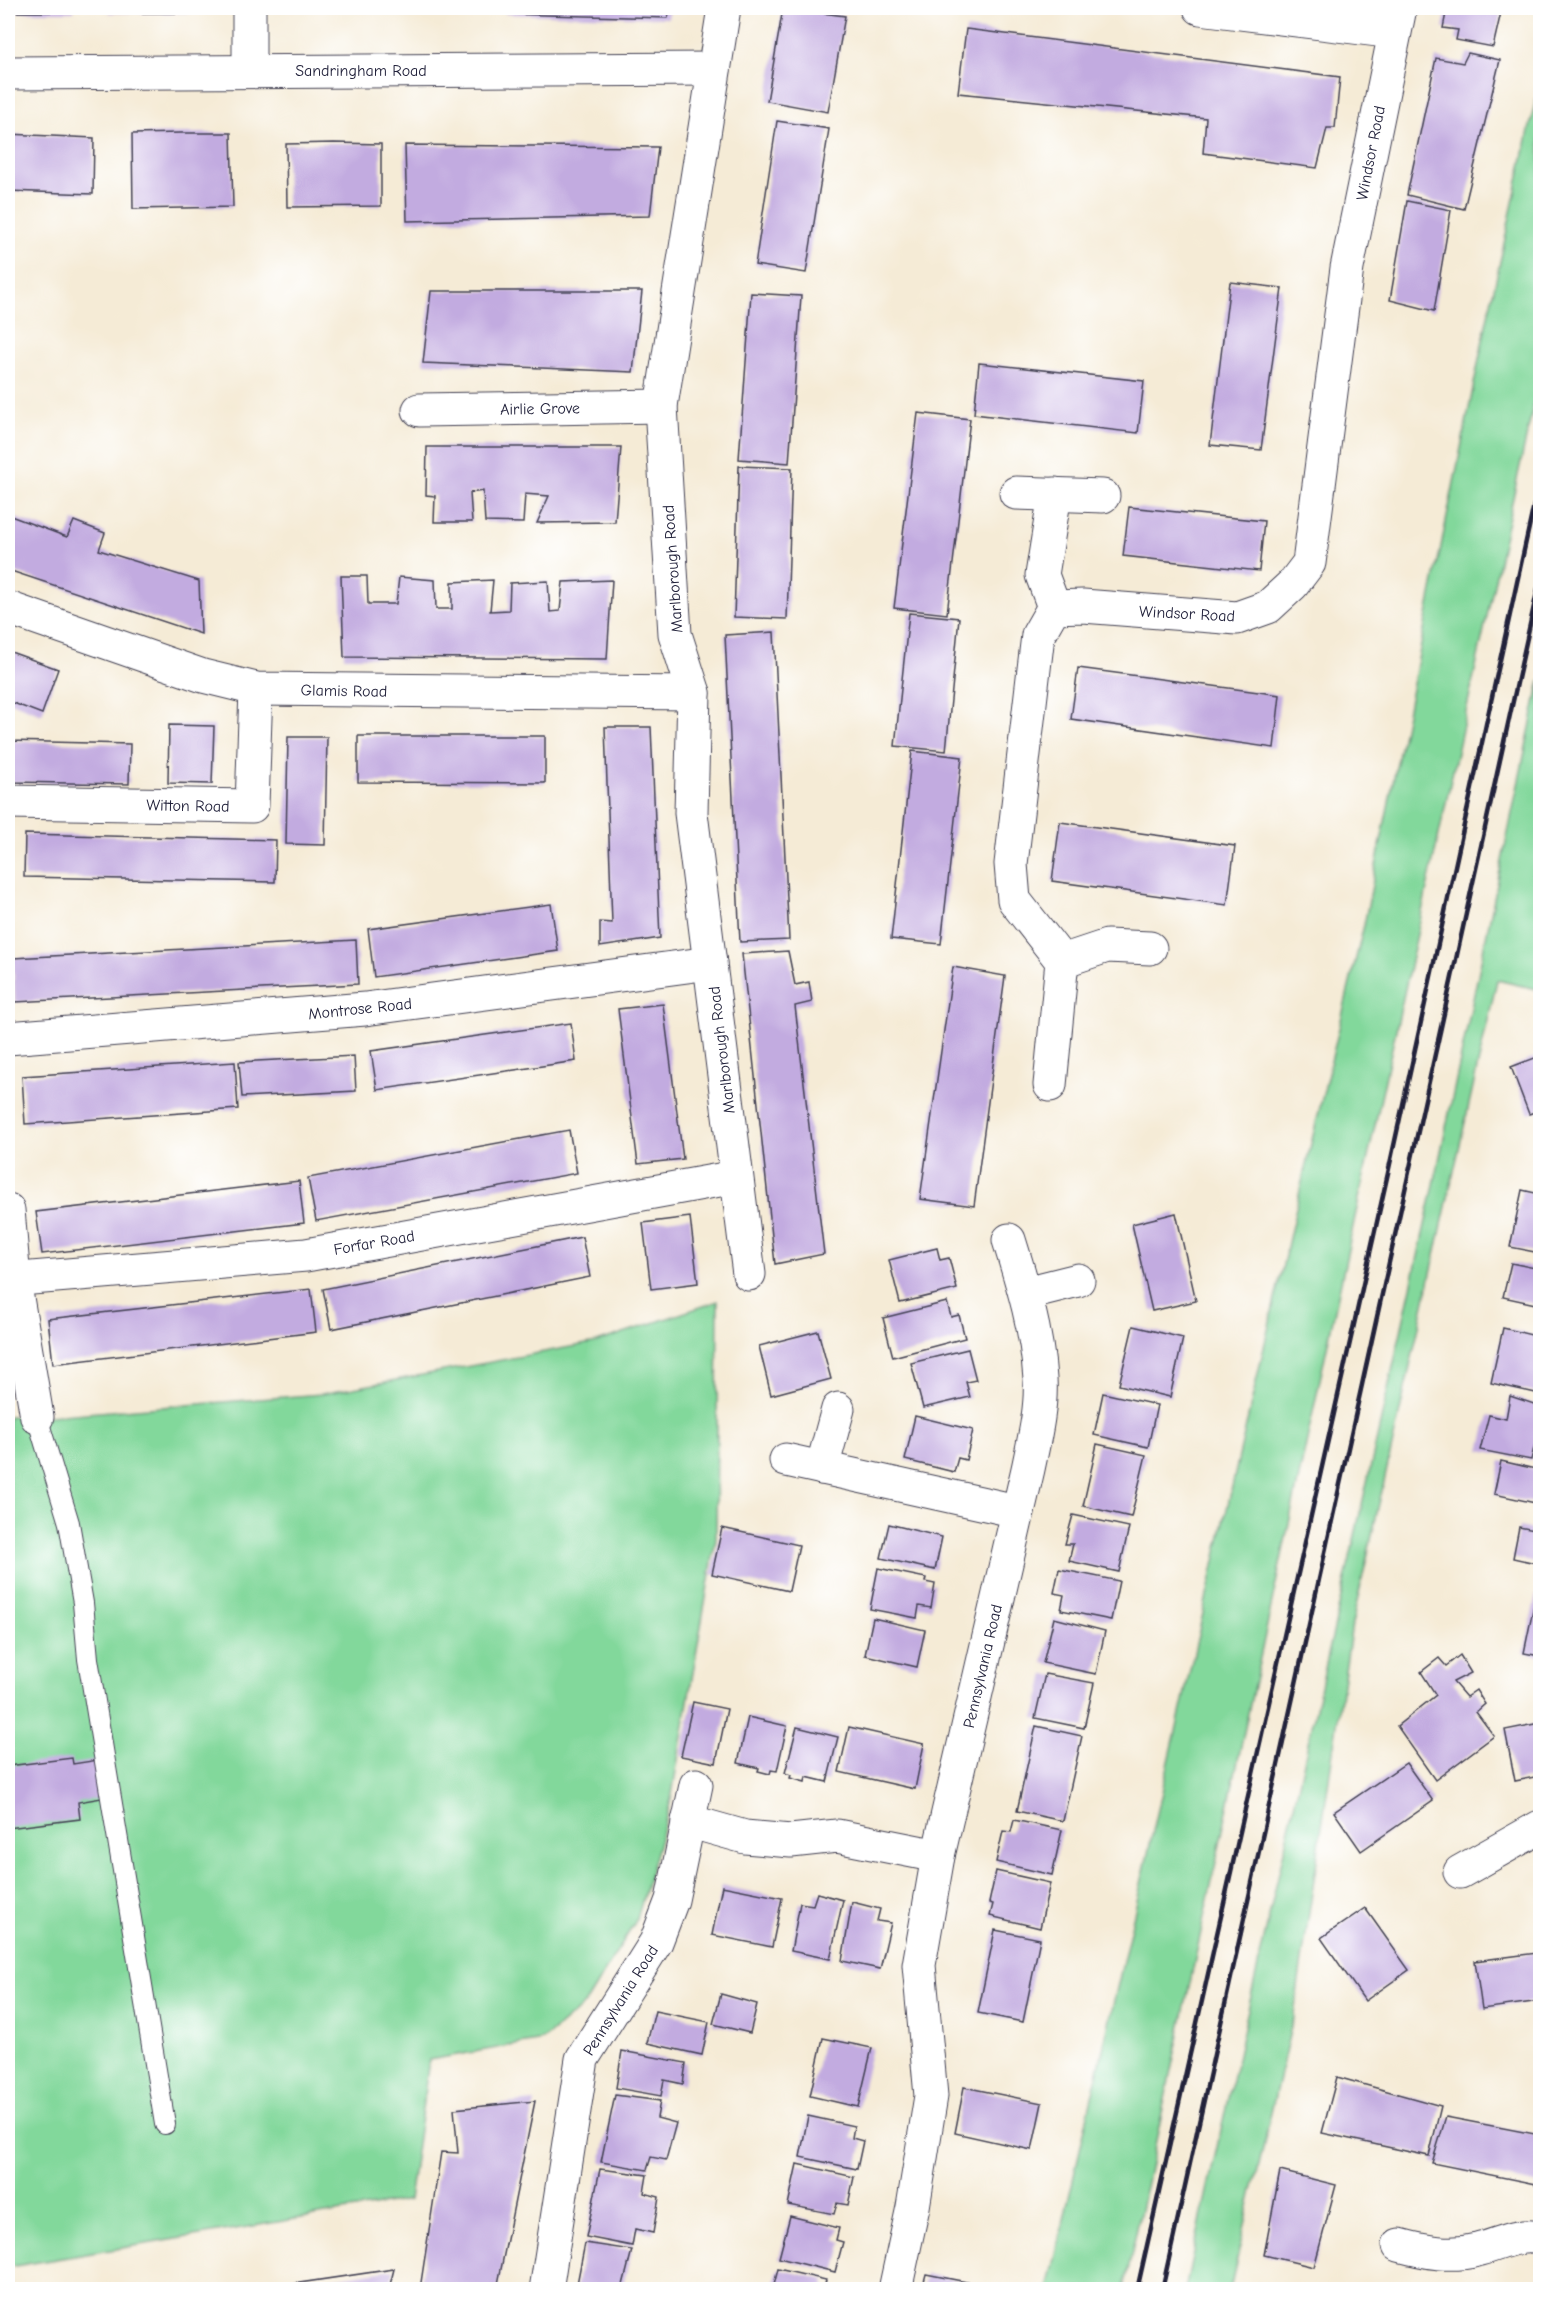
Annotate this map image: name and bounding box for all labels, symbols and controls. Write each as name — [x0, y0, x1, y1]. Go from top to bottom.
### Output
street label: Sandringham Road — [295, 62, 427, 80]
street label: Windsor Road — [1353, 104, 1389, 202]
street label: Airlie Grove — [500, 399, 580, 419]
street label: Marlborough Road — [660, 504, 686, 634]
street label: Windsor Road — [1138, 602, 1235, 626]
street label: Glamis Road — [301, 681, 387, 701]
street label: Witton Road — [146, 796, 230, 816]
street label: Marlborough Road — [705, 985, 739, 1115]
street label: Montrose Road — [307, 995, 413, 1023]
street label: Forfar Road — [332, 1227, 416, 1259]
street label: Pennsylvania Road — [960, 1603, 1006, 1730]
street label: Pennsylvania Road — [580, 1942, 662, 2059]

